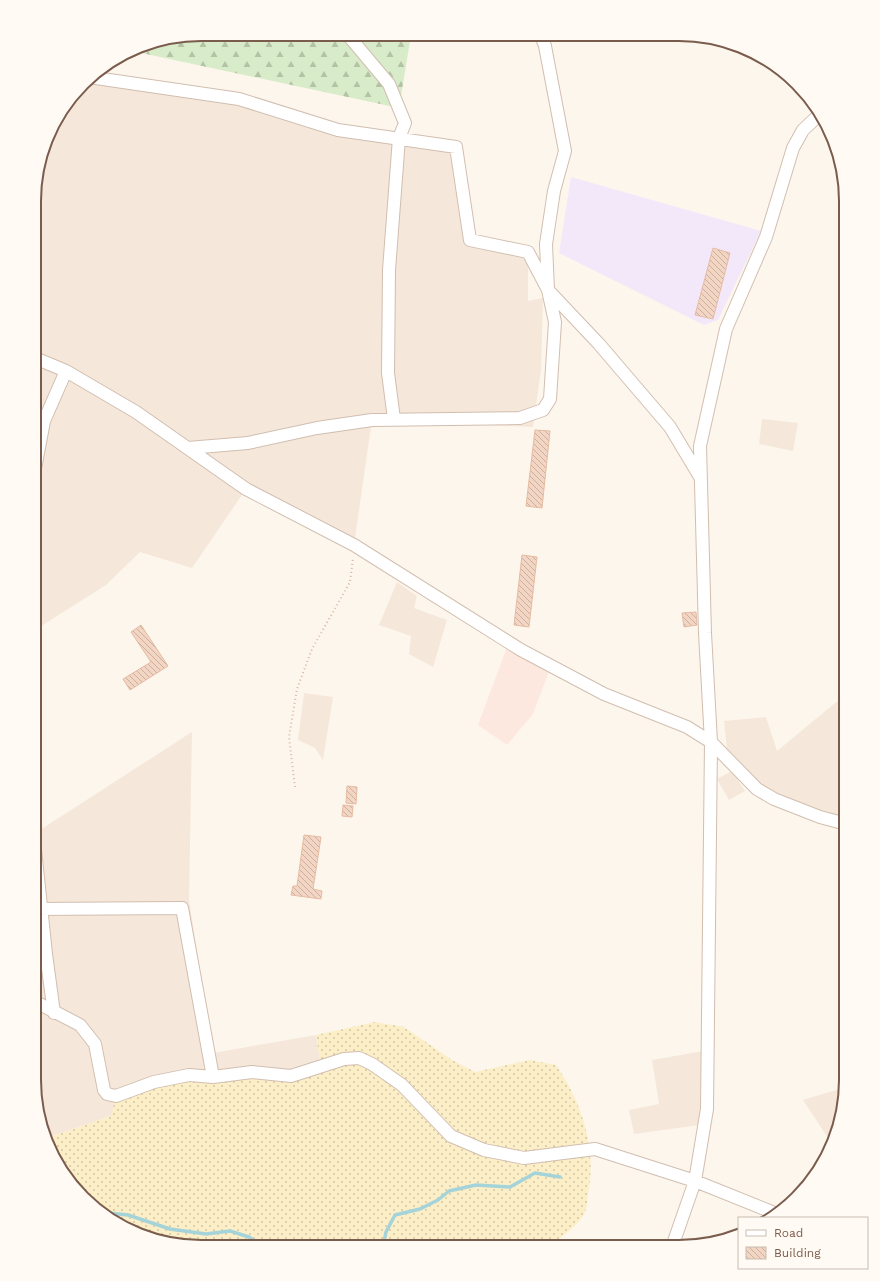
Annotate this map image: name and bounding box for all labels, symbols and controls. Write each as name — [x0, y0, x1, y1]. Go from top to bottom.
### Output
legend — [738, 1217, 868, 1269]
text: Road — [774, 1226, 803, 1240]
text: Building — [774, 1246, 821, 1260]

